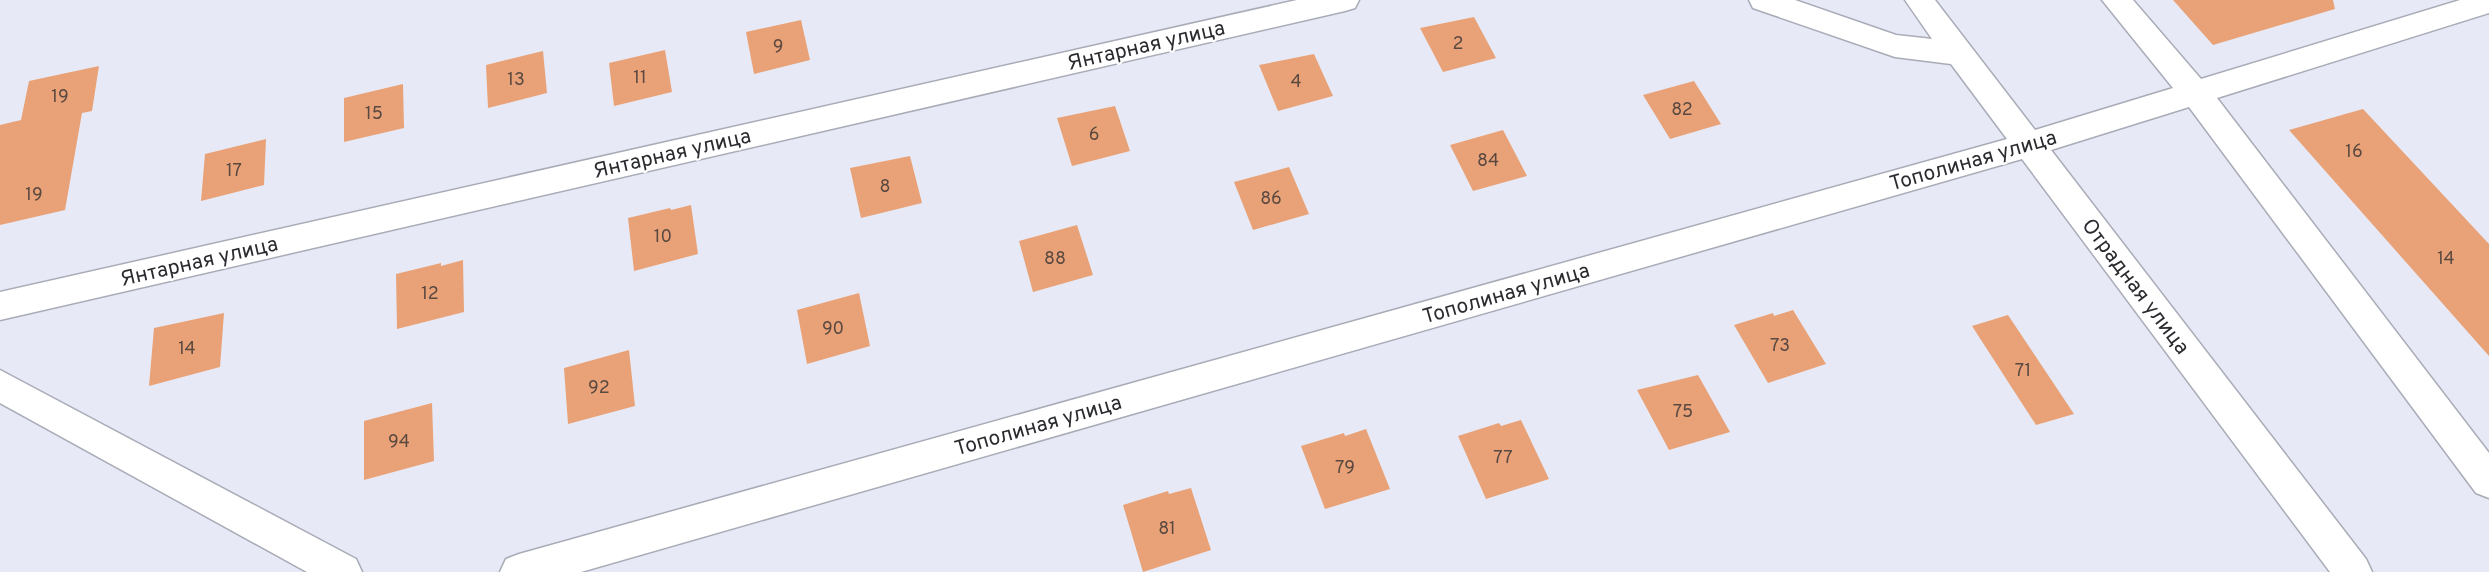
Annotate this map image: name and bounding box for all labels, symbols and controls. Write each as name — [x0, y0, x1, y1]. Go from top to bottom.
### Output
street label: Янтарная улица — [1065, 15, 1228, 78]
house number: 2 — [1452, 33, 1464, 56]
house number: 9 — [773, 36, 783, 59]
house number: 11 — [633, 67, 647, 90]
house number: 13 — [507, 69, 525, 92]
house number: 4 — [1290, 71, 1302, 94]
house number: 19 — [51, 86, 69, 109]
house number: 82 — [1671, 99, 1693, 122]
house number: 15 — [365, 103, 383, 126]
street label: Янтарная улица — [591, 123, 754, 186]
house number: 6 — [1089, 124, 1099, 147]
street label: Тополиная улица — [1887, 125, 2060, 198]
house number: 16 — [2345, 141, 2363, 164]
house number: 84 — [1477, 150, 1499, 173]
house number: 17 — [226, 160, 242, 183]
house number: 8 — [880, 176, 891, 199]
house number: 19 — [25, 184, 43, 207]
house number: 86 — [1260, 188, 1282, 211]
street label: Отрадная улица — [2075, 214, 2195, 360]
house number: 10 — [654, 226, 672, 249]
street label: Янтарная улица — [118, 231, 281, 294]
house number: 88 — [1044, 248, 1066, 271]
house number: 14 — [2437, 248, 2455, 271]
street label: Тополиная улица — [1420, 258, 1593, 331]
house number: 12 — [421, 283, 439, 306]
house number: 90 — [822, 318, 844, 341]
house number: 73 — [1770, 335, 1790, 358]
house number: 14 — [178, 338, 196, 361]
house number: 71 — [2015, 360, 2031, 383]
house number: 92 — [588, 377, 610, 400]
street label: Тополиная улица — [952, 390, 1125, 463]
house number: 75 — [1673, 401, 1693, 424]
house number: 94 — [388, 431, 410, 454]
house number: 77 — [1493, 447, 1513, 470]
house number: 79 — [1335, 457, 1355, 480]
house number: 81 — [1158, 518, 1176, 541]

